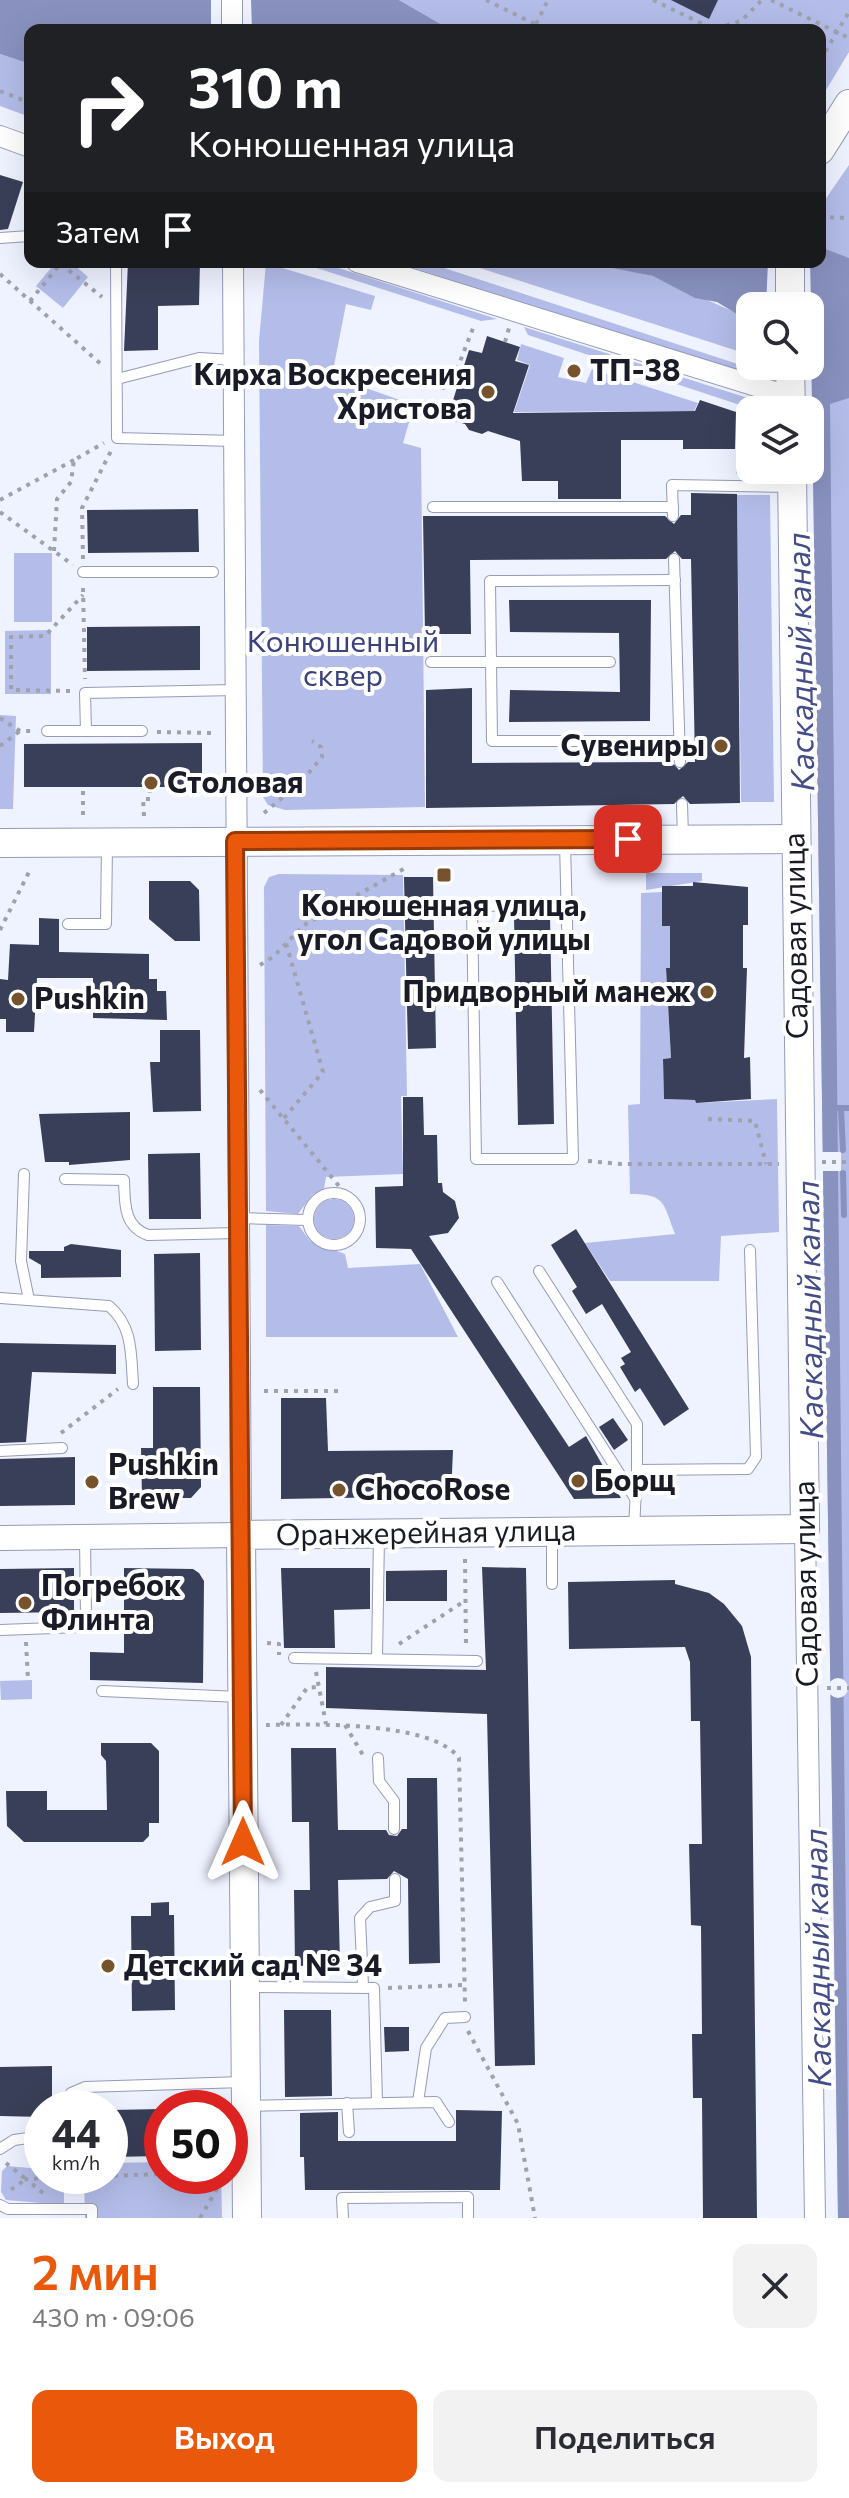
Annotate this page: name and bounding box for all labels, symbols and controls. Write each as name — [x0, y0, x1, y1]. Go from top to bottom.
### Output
text: 310 m — [188, 51, 343, 120]
icon: right — [56, 56, 160, 160]
text: Конюшенная улица — [188, 120, 515, 164]
icon: arrive — [156, 208, 200, 252]
text: Затем — [56, 212, 140, 249]
map controls — [736, 292, 824, 484]
button: search — [736, 292, 824, 380]
place label: ТП-38 — [590, 350, 681, 387]
place label: Кирха Воскресения Христова — [193, 354, 472, 425]
marker: ТП-38 — [565, 362, 583, 380]
marker: Кирха Воскресения Христова — [479, 383, 497, 401]
button: layers — [736, 396, 824, 484]
water label: Каскадный канал — [777, 532, 821, 792]
park label: Конюшенный сквер — [247, 621, 439, 692]
place label: Сувениры — [560, 725, 705, 762]
marker: Сувениры — [712, 737, 730, 755]
place label: Столовая — [167, 762, 304, 799]
marker: Столовая — [142, 774, 160, 792]
pin — [594, 805, 662, 873]
icon: arrive — [606, 817, 650, 861]
street label: Садовая улица — [773, 832, 814, 1040]
marker: Конюшенная улица, угол Садовой улицы — [435, 866, 453, 884]
place label: Конюшенная улица, угол Садовой улицы — [297, 885, 591, 956]
place label: Придворный манеж — [402, 971, 692, 1008]
place label: Pushkin — [34, 978, 145, 1015]
marker: Придворный манеж — [698, 983, 716, 1001]
marker: Pushkin — [9, 990, 27, 1008]
water label: Каскадный канал — [786, 1180, 830, 1440]
place label: Pushkin Brew — [108, 1444, 219, 1515]
place label: Борщ — [594, 1460, 675, 1497]
place label: ChocoRose — [355, 1469, 510, 1506]
marker: Борщ — [569, 1472, 587, 1490]
marker: Pushkin Brew — [83, 1473, 101, 1491]
street label: Садовая улица — [783, 1480, 824, 1688]
marker: ChocoRose — [330, 1481, 348, 1499]
street label: Оранжерейная улица — [275, 1509, 576, 1552]
place label: Погребок Флинта — [41, 1565, 181, 1636]
marker: Погребок Флинта — [16, 1594, 34, 1612]
position arrow — [201, 1800, 285, 1884]
water label: Каскадный канал — [794, 1828, 838, 2088]
place label: Детский сад № 34 — [124, 1945, 382, 1982]
marker: Детский сад № 34 — [99, 1957, 117, 1975]
speed limit sign: 50 — [144, 2090, 248, 2194]
text: 44 — [51, 2107, 101, 2156]
text: km/h — [52, 2150, 100, 2174]
text: 2 мин — [32, 2241, 159, 2300]
button: close — [733, 2244, 817, 2328]
text: 430 m · 09:06 — [32, 2301, 195, 2332]
button: Выход — [32, 2390, 417, 2482]
button: Поделиться — [433, 2390, 817, 2482]

